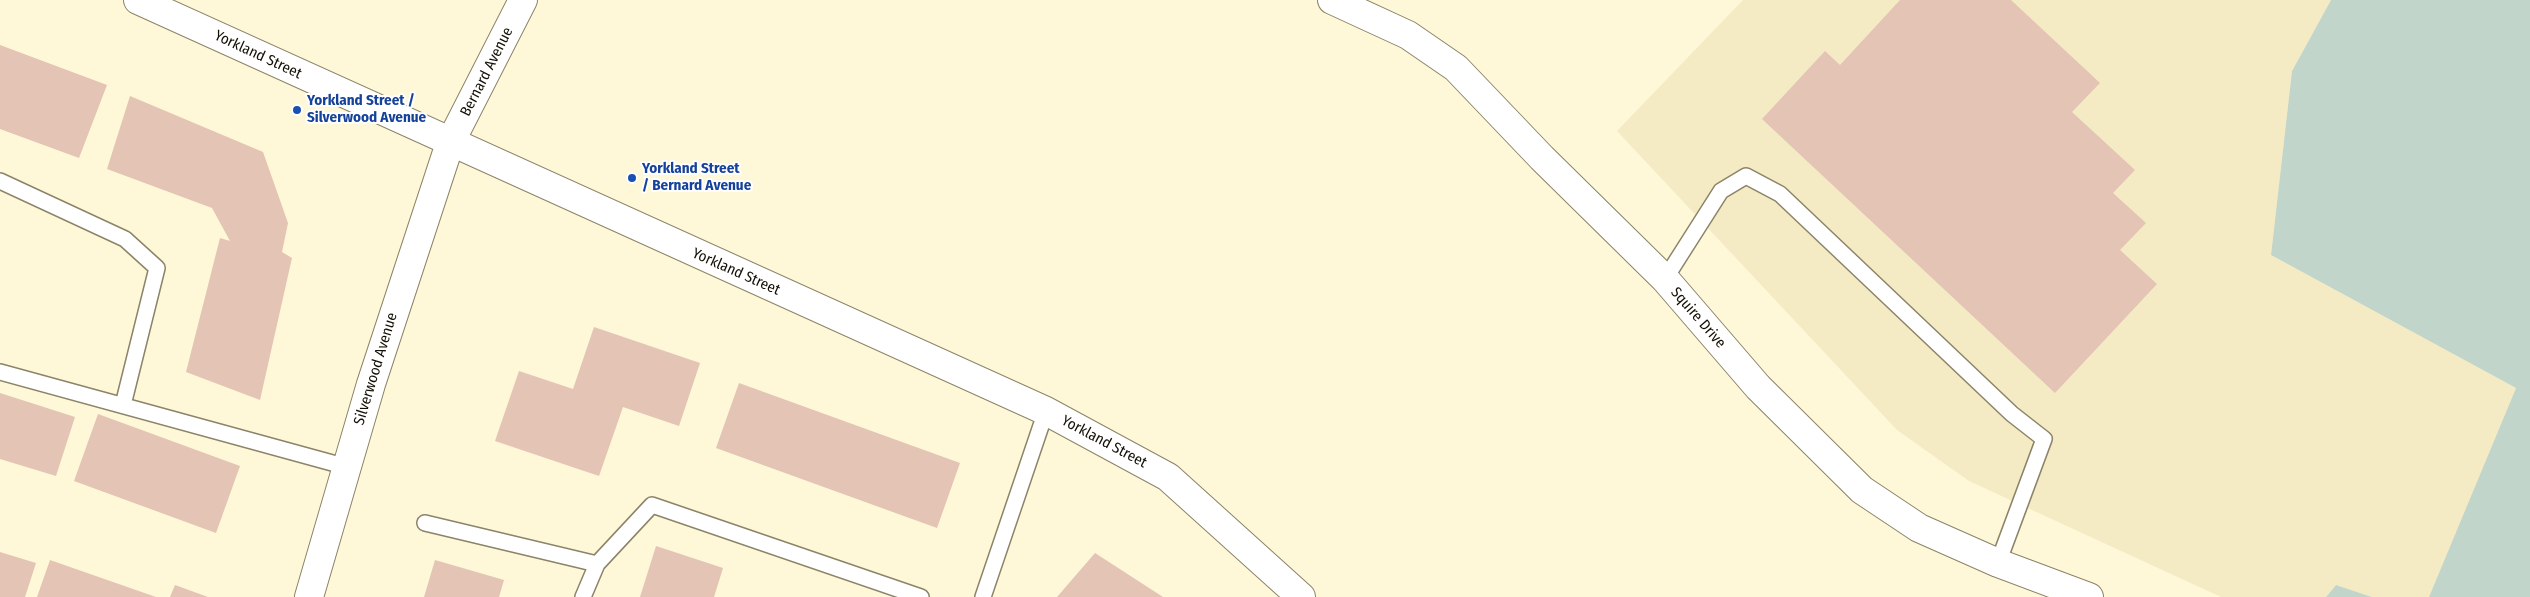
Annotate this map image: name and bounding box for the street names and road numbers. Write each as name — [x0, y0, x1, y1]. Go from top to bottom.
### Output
street label: Bernard Avenue — [457, 24, 517, 120]
street label: Yorkland Street — [211, 27, 305, 83]
street label: Yorkland Street — [689, 245, 783, 299]
street label: Squire Drive — [1667, 284, 1729, 352]
street label: Silverwood Avenue — [350, 311, 402, 427]
street label: Yorkland Street — [1058, 412, 1150, 472]

